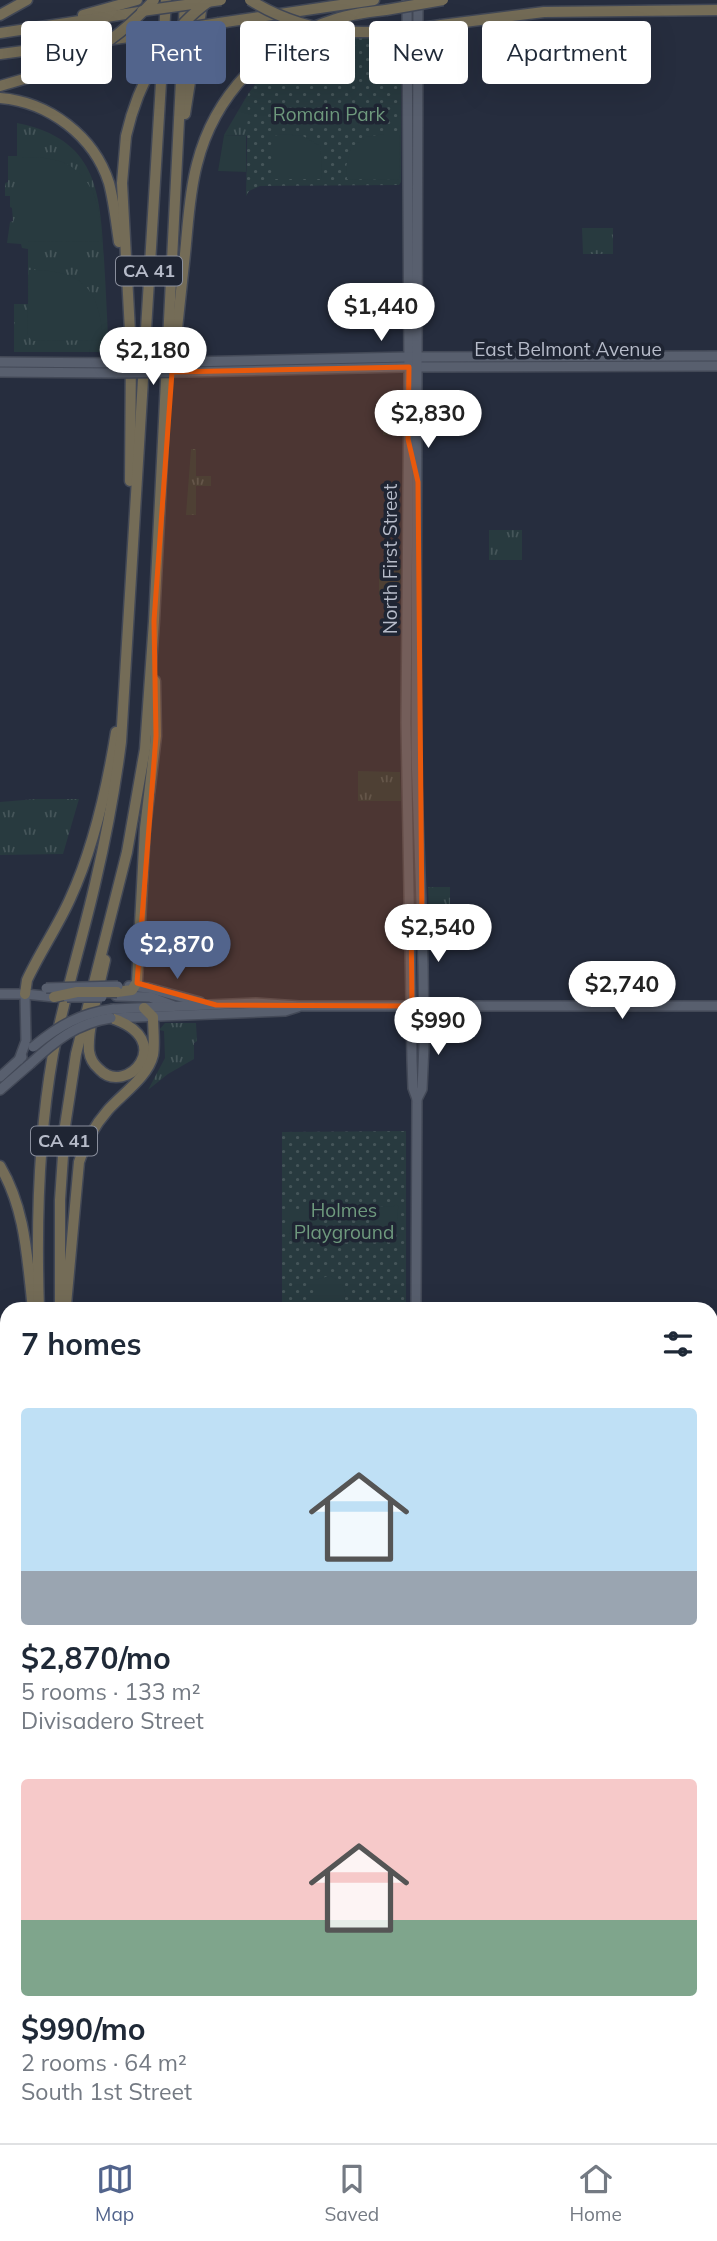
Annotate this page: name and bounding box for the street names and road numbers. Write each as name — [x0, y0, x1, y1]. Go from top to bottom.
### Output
road number: CA 41 — [116, 256, 182, 286]
street label: East Belmont Avenue — [474, 337, 662, 361]
street label: North First Street — [378, 483, 402, 634]
road number: CA 41 — [31, 1126, 97, 1156]

